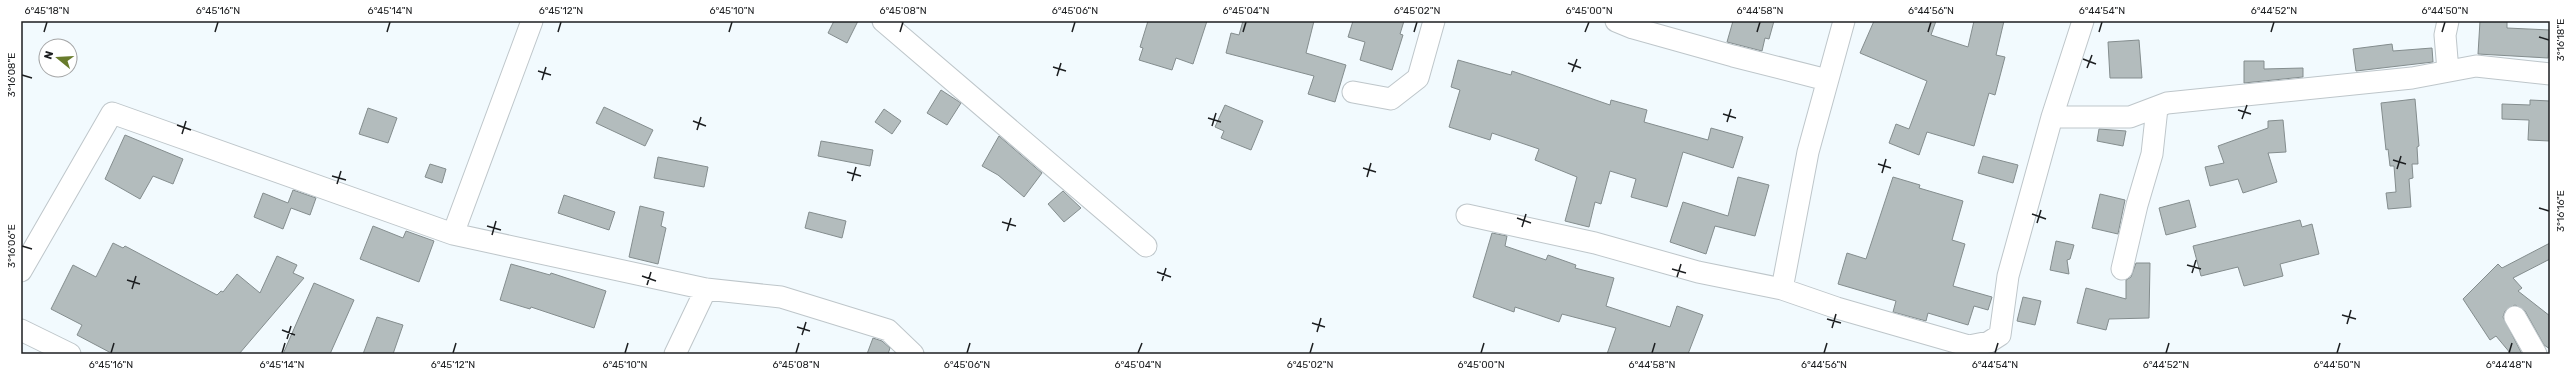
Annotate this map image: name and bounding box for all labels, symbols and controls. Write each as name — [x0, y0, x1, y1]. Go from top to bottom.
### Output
text: 6°45'18"N — [24, 5, 70, 17]
text: 6°45'16"N — [196, 5, 240, 17]
text: 6°45'14"N — [368, 5, 412, 17]
text: 6°45'12"N — [539, 5, 583, 17]
text: 6°45'10"N — [709, 5, 755, 17]
text: 6°45'08"N — [879, 5, 927, 17]
text: 6°45'06"N — [1052, 5, 1098, 17]
text: 6°45'04"N — [1223, 5, 1269, 17]
text: 6°45'02"N — [1394, 5, 1440, 17]
text: 6°45'00"N — [1565, 5, 1613, 17]
text: 6°44'58"N — [1737, 5, 1783, 17]
text: 6°44'56"N — [1908, 5, 1954, 17]
text: 6°44'54"N — [2079, 5, 2125, 17]
text: 6°44'52"N — [2251, 5, 2297, 17]
text: 6°44'50"N — [2422, 5, 2468, 17]
text: 3°16'18"E — [2555, 19, 2567, 61]
north arrow — [38, 38, 78, 78]
text: N — [42, 49, 56, 61]
text: 3°16'08"E — [6, 53, 18, 97]
text: 3°16'16"E — [2555, 190, 2567, 232]
text: 3°16'06"E — [6, 224, 18, 268]
text: 6°45'16"N — [89, 359, 133, 371]
text: 6°45'14"N — [260, 359, 304, 371]
text: 6°45'12"N — [431, 359, 475, 371]
text: 6°45'10"N — [602, 359, 648, 371]
text: 6°45'08"N — [772, 359, 820, 371]
text: 6°45'06"N — [944, 359, 990, 371]
text: 6°45'04"N — [1115, 359, 1161, 371]
text: 6°45'02"N — [1287, 359, 1333, 371]
text: 6°45'00"N — [1457, 359, 1505, 371]
text: 6°44'58"N — [1629, 359, 1675, 371]
text: 6°44'56"N — [1801, 359, 1847, 371]
text: 6°44'54"N — [1972, 359, 2018, 371]
text: 6°44'52"N — [2143, 359, 2189, 371]
text: 6°44'50"N — [2314, 359, 2360, 371]
text: 6°44'48"N — [2486, 359, 2532, 371]

